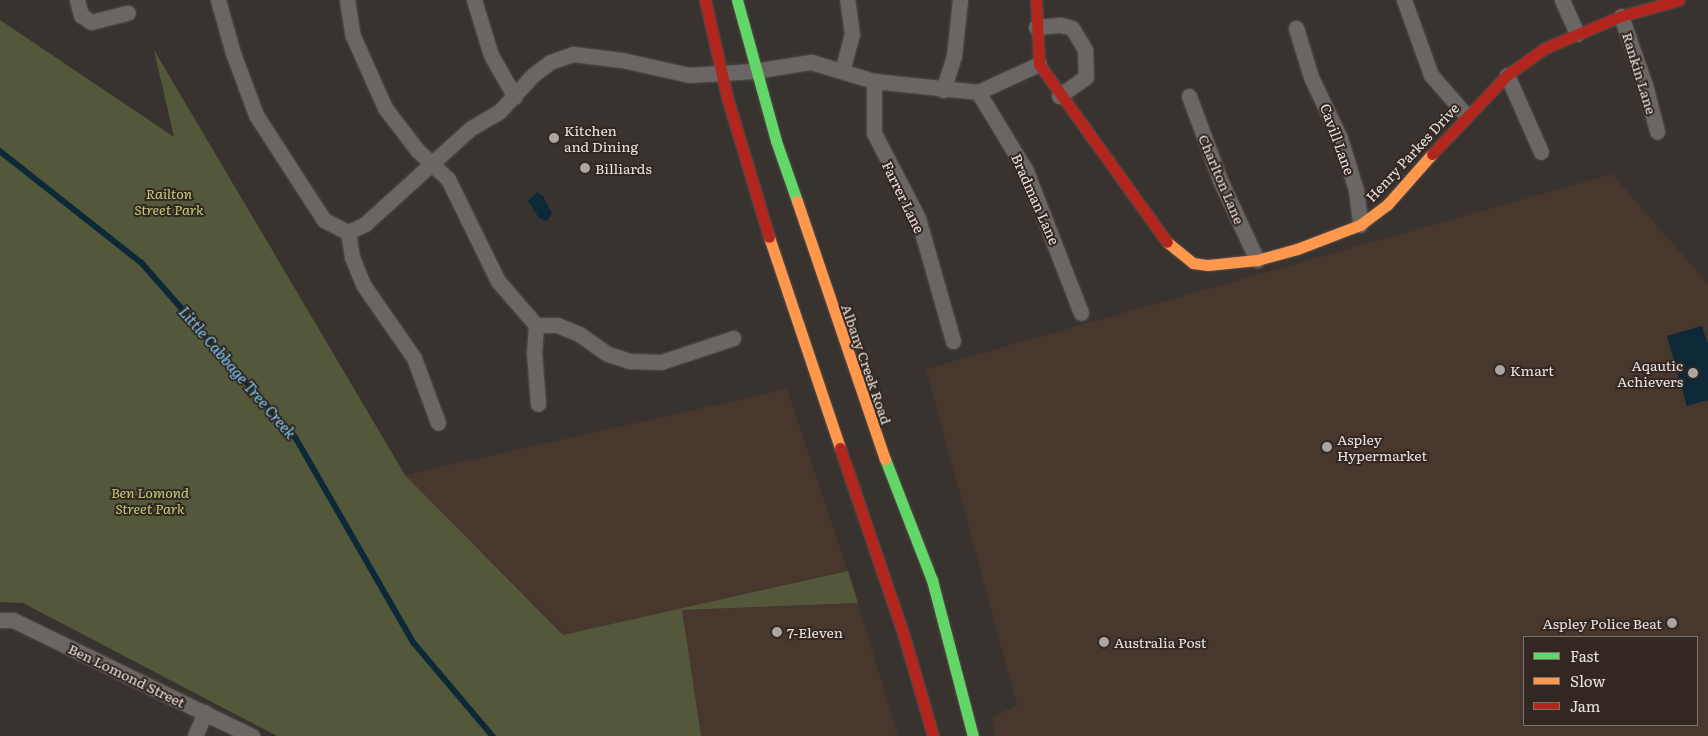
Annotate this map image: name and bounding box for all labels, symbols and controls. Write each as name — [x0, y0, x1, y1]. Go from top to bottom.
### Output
street label: Rankin Lane — [1620, 30, 1660, 116]
street label: Henry Parkes Drive — [1362, 99, 1462, 205]
street label: Cavill Lane — [1317, 101, 1359, 177]
place label: Kitchen and Dining — [564, 122, 638, 154]
marker: Kitchen and Dining — [548, 132, 560, 144]
street label: Charlton Lane — [1196, 132, 1248, 226]
street label: Bradman Lane — [1008, 151, 1064, 247]
street label: Farrer Lane — [879, 158, 929, 236]
place label: Billiards — [595, 160, 652, 176]
marker: Billiards — [579, 162, 591, 174]
park label: Railton Street Park — [134, 185, 204, 218]
water label: Little Cabbage Tree Creek — [176, 302, 300, 442]
street label: Albany Creek Road — [839, 302, 895, 426]
place label: Aqautic Achievers — [1617, 357, 1683, 390]
place label: Kmart — [1510, 362, 1554, 378]
marker: Kmart — [1494, 364, 1506, 376]
marker: Aqautic Achievers — [1687, 367, 1699, 379]
place label: Aspley Hypermarket — [1337, 431, 1427, 464]
marker: Aspley Hypermarket — [1321, 441, 1333, 453]
park label: Ben Lomond Street Park — [111, 484, 189, 516]
place label: Aspley Police Beat — [1542, 615, 1662, 631]
marker: Aspley Police Beat — [1666, 617, 1678, 629]
place label: 7-Eleven — [787, 624, 843, 640]
marker: 7-Eleven — [771, 626, 783, 638]
place label: Australia Post — [1114, 634, 1206, 650]
marker: Australia Post — [1098, 636, 1110, 648]
legend — [1523, 636, 1698, 726]
street label: Ben Lomond Street — [66, 639, 188, 711]
text: Fast — [1570, 644, 1599, 667]
text: Slow — [1570, 669, 1605, 692]
text: Jam — [1570, 694, 1600, 717]

